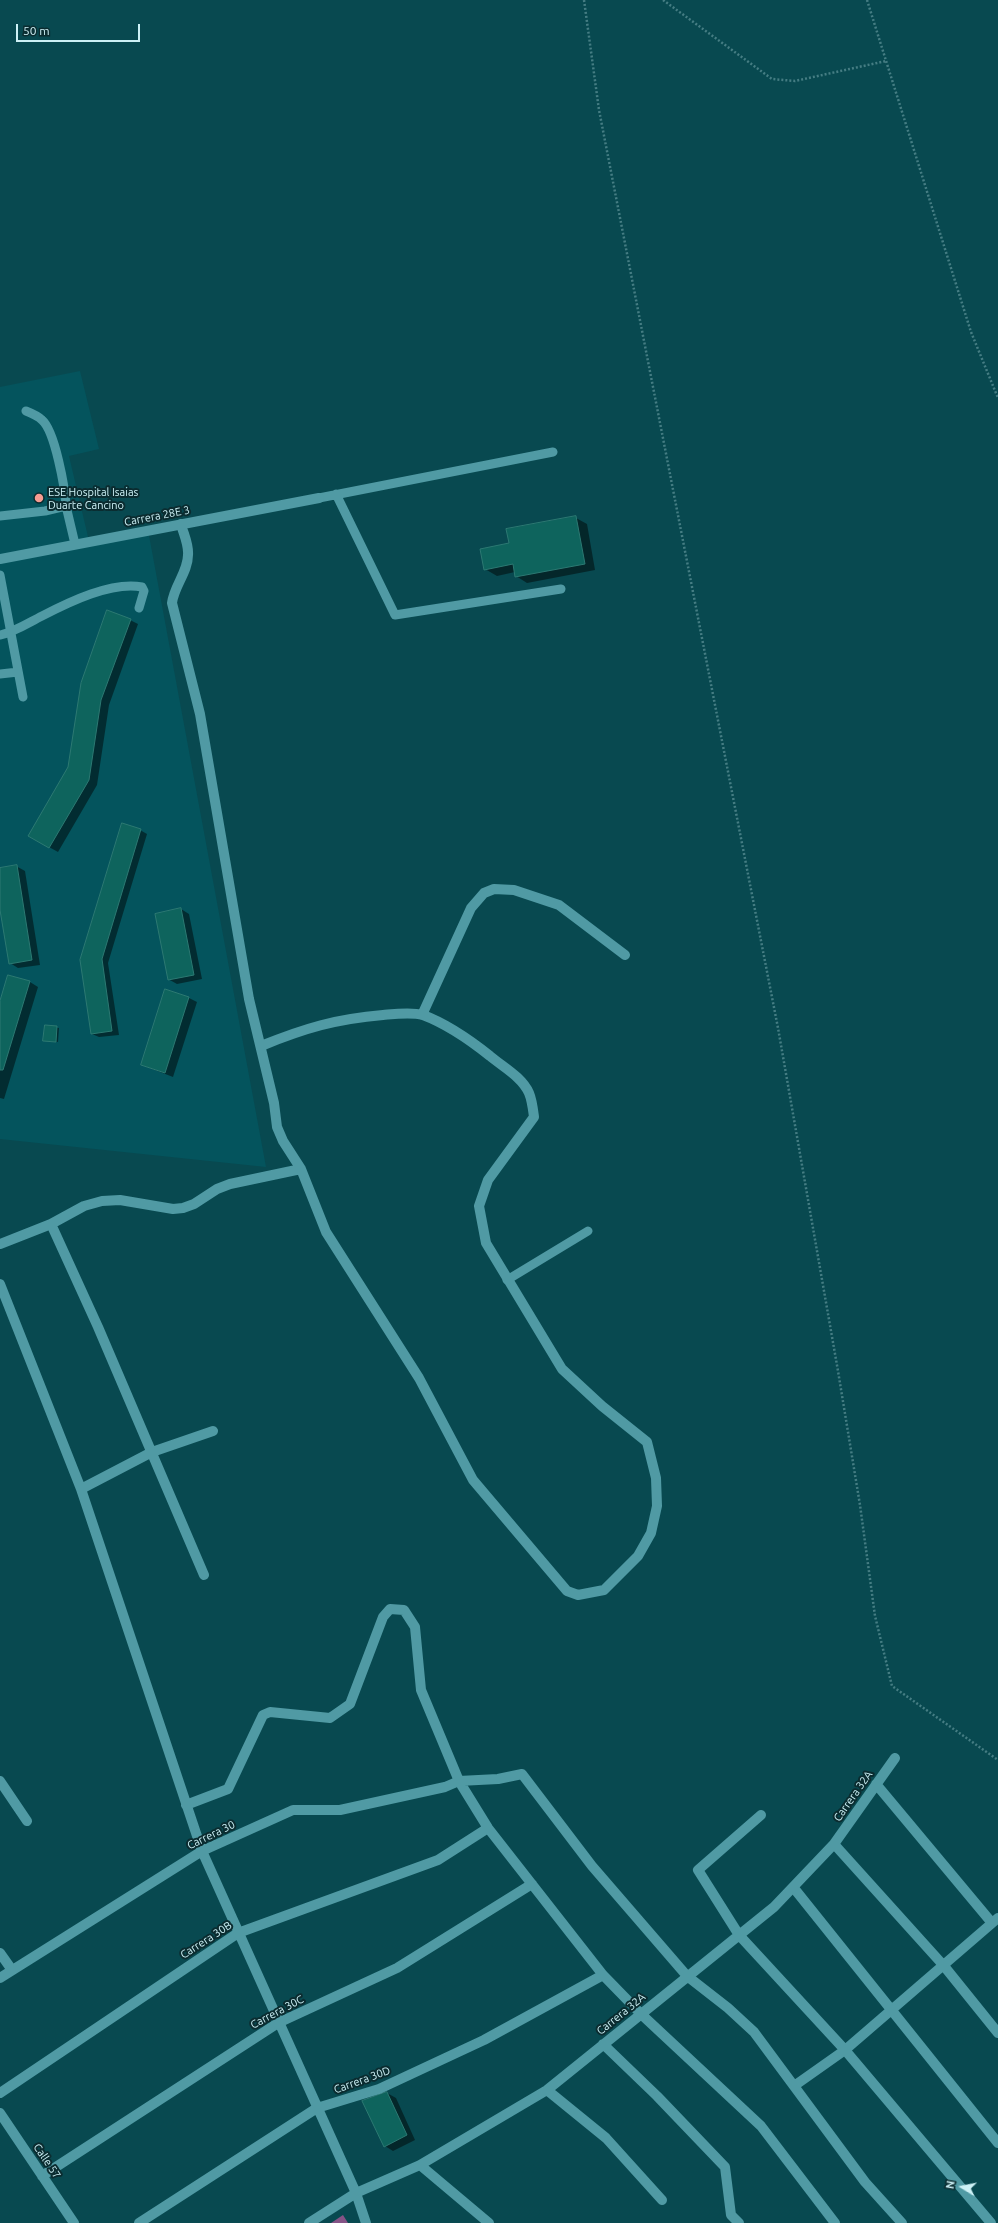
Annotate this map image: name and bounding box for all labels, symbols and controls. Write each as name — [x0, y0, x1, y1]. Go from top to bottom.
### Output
scale bar — [18, 16, 142, 42]
text: 50 m — [23, 24, 50, 37]
place label: ESE Hospital Isaias Duarte Cancino — [48, 485, 138, 511]
marker: ESE Hospital Isaias Duarte Cancino — [33, 492, 45, 504]
street label: Carrera 28E 3 — [123, 503, 191, 529]
street label: Carrera 32A — [831, 1768, 875, 1824]
street label: Carrera 30 — [185, 1818, 237, 1852]
street label: Carrera 30B — [178, 1919, 234, 1961]
street label: Carrera 32A — [594, 1990, 648, 2038]
street label: Carrera 30C — [248, 1992, 306, 2032]
street label: Carrera 30D — [332, 2064, 392, 2096]
street label: Calle 57 — [31, 2141, 63, 2181]
north arrow — [942, 2167, 982, 2207]
text: N — [944, 2180, 957, 2190]

